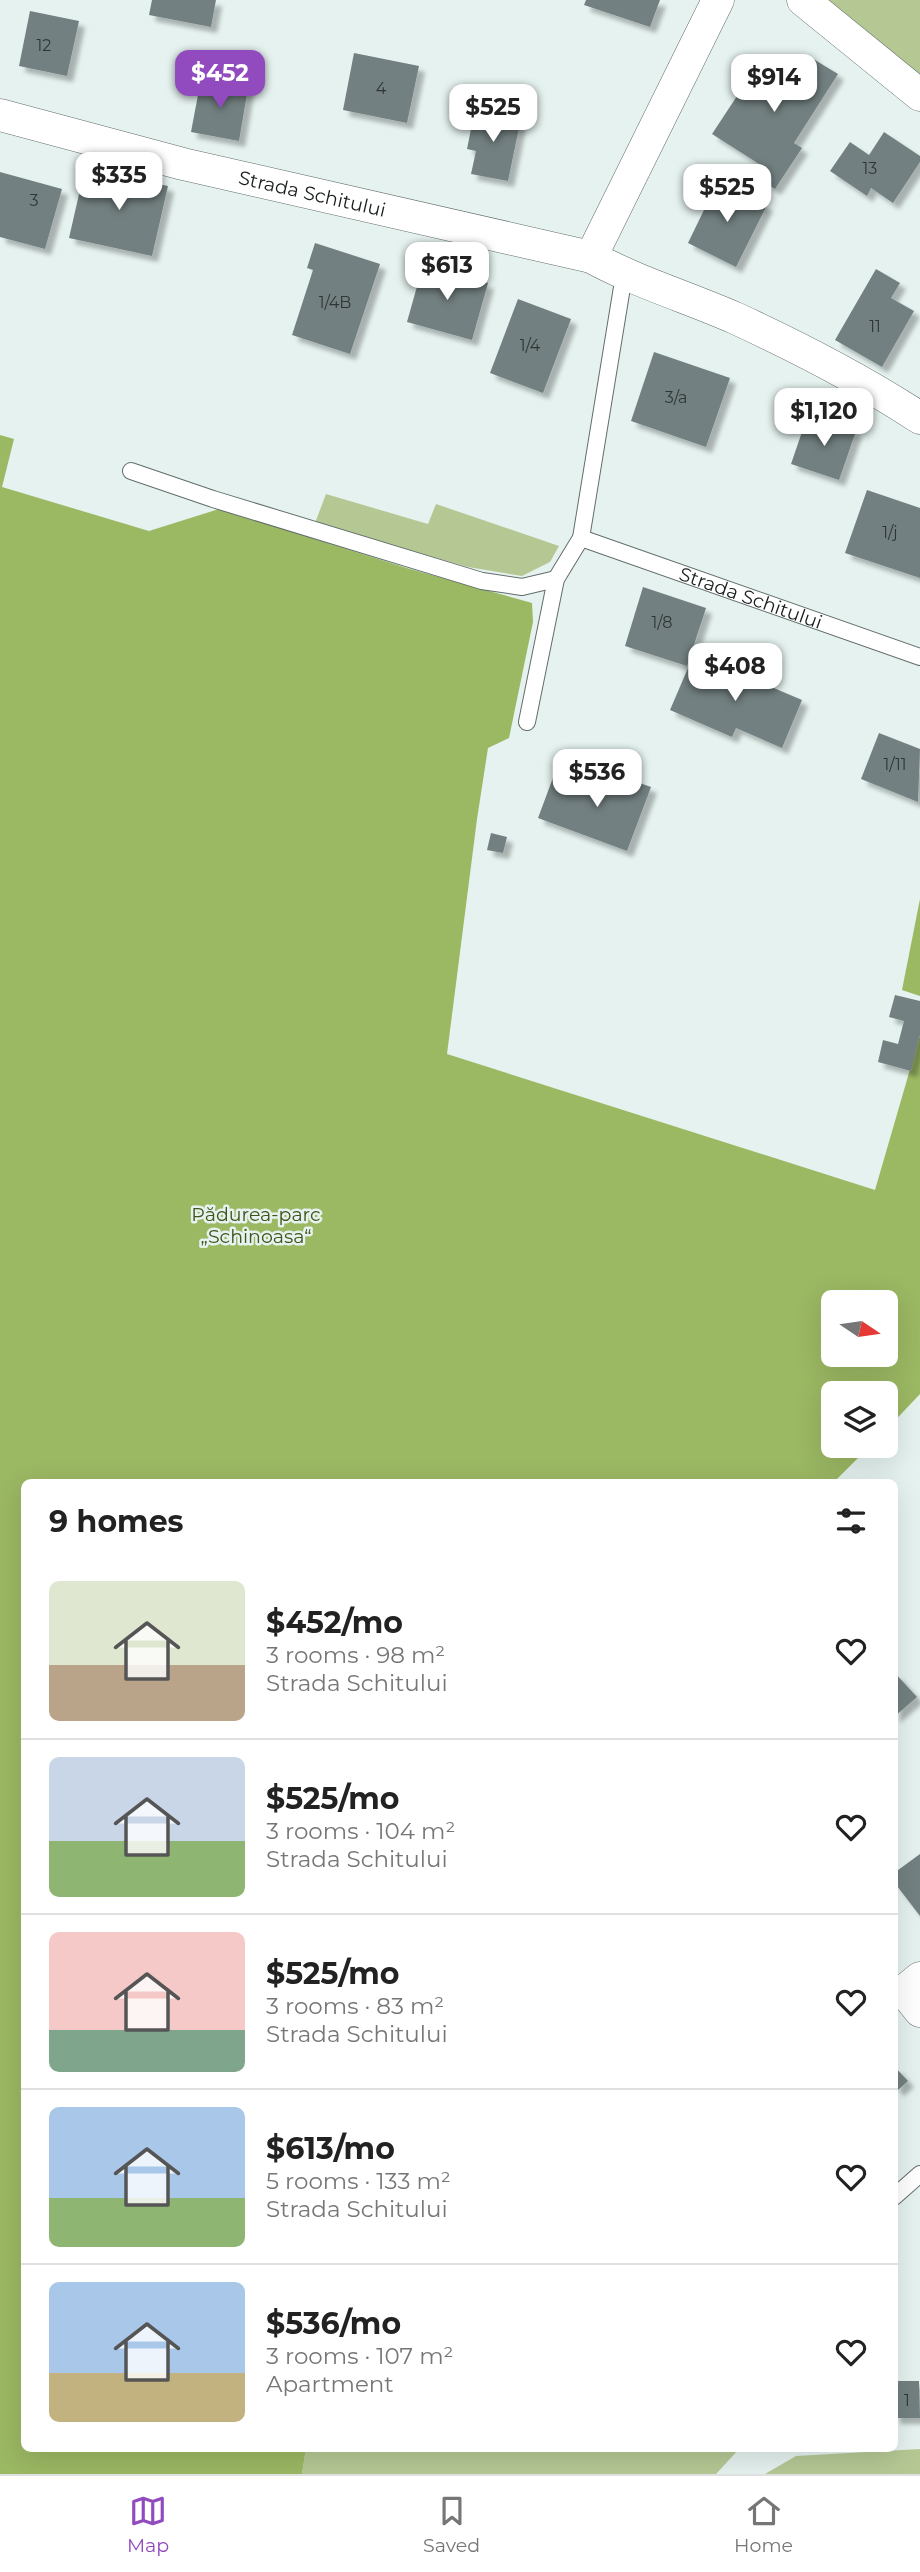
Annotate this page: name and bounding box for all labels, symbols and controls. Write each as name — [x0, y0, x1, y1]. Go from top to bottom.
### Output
house number: 12 — [37, 36, 51, 55]
pin: $452 — [179, 50, 261, 110]
pin: $914 — [733, 54, 815, 114]
text: $452 — [191, 59, 249, 87]
text: $914 — [747, 63, 801, 91]
house number: 4 — [376, 79, 387, 98]
pin: $525 — [452, 85, 534, 144]
text: $525 — [465, 93, 521, 121]
pin: $335 — [78, 152, 160, 212]
house number: 13 — [863, 159, 877, 178]
text: $335 — [91, 161, 147, 189]
pin: $525 — [686, 164, 768, 224]
street label: Strada Schitului — [236, 166, 388, 221]
text: $525 — [699, 173, 755, 201]
house number: 3 — [29, 191, 39, 210]
pin: $613 — [406, 243, 488, 302]
text: $613 — [421, 251, 473, 279]
house number: 1/4B — [319, 293, 351, 312]
house number: 11 — [869, 317, 881, 336]
house number: 1/4 — [520, 336, 541, 355]
house number: 3/a — [665, 388, 687, 407]
pin: $1,120 — [767, 388, 881, 448]
text: $1,120 — [790, 397, 858, 425]
house number: 1/j — [882, 523, 898, 542]
street label: Strada Schitului — [676, 562, 825, 633]
house number: 1/8 — [652, 613, 673, 632]
pin: $408 — [694, 644, 776, 703]
text: $408 — [704, 652, 766, 680]
pin: $536 — [556, 750, 638, 809]
house number: 1/11 — [883, 755, 907, 774]
text: $536 — [569, 758, 625, 786]
park label: Pădurea-parc „Schinoasa“ — [191, 1203, 321, 1248]
north arrow — [821, 1290, 898, 1367]
map controls — [821, 1290, 898, 1458]
button: layers — [821, 1381, 898, 1458]
icon: filters — [832, 1502, 870, 1540]
text: 9 homes — [49, 1503, 184, 1540]
text: $452/mo — [266, 1604, 403, 1641]
icon: home — [105, 1609, 189, 1693]
icon: heart — [832, 1632, 870, 1670]
text: 3 rooms · 98 m² — [266, 1641, 445, 1669]
text: Strada Schitului — [266, 1669, 448, 1697]
text: $525/mo — [266, 1780, 399, 1817]
icon: home — [105, 1785, 189, 1869]
icon: heart — [832, 1808, 870, 1846]
text: 3 rooms · 104 m² — [266, 1817, 455, 1845]
text: Strada Schitului — [266, 1845, 448, 1873]
text: $525/mo — [266, 1955, 399, 1992]
icon: home — [105, 1960, 189, 2044]
icon: heart — [832, 1983, 870, 2021]
text: 3 rooms · 83 m² — [266, 1992, 444, 2020]
text: Strada Schitului — [266, 2020, 448, 2048]
text: $613/mo — [266, 2130, 395, 2167]
icon: home — [105, 2135, 189, 2219]
icon: heart — [832, 2158, 870, 2196]
text: 5 rooms · 133 m² — [266, 2167, 451, 2195]
text: Strada Schitului — [266, 2195, 448, 2223]
text: $536/mo — [266, 2305, 401, 2342]
icon: home — [105, 2310, 189, 2394]
icon: heart — [832, 2333, 870, 2371]
text: 3 rooms · 107 m² — [266, 2342, 453, 2370]
text: Apartment — [266, 2370, 394, 2398]
house number: 1 — [904, 2391, 910, 2410]
tab: Map — [127, 2492, 169, 2557]
tab: Saved — [423, 2492, 480, 2557]
tab: Home — [734, 2492, 793, 2557]

